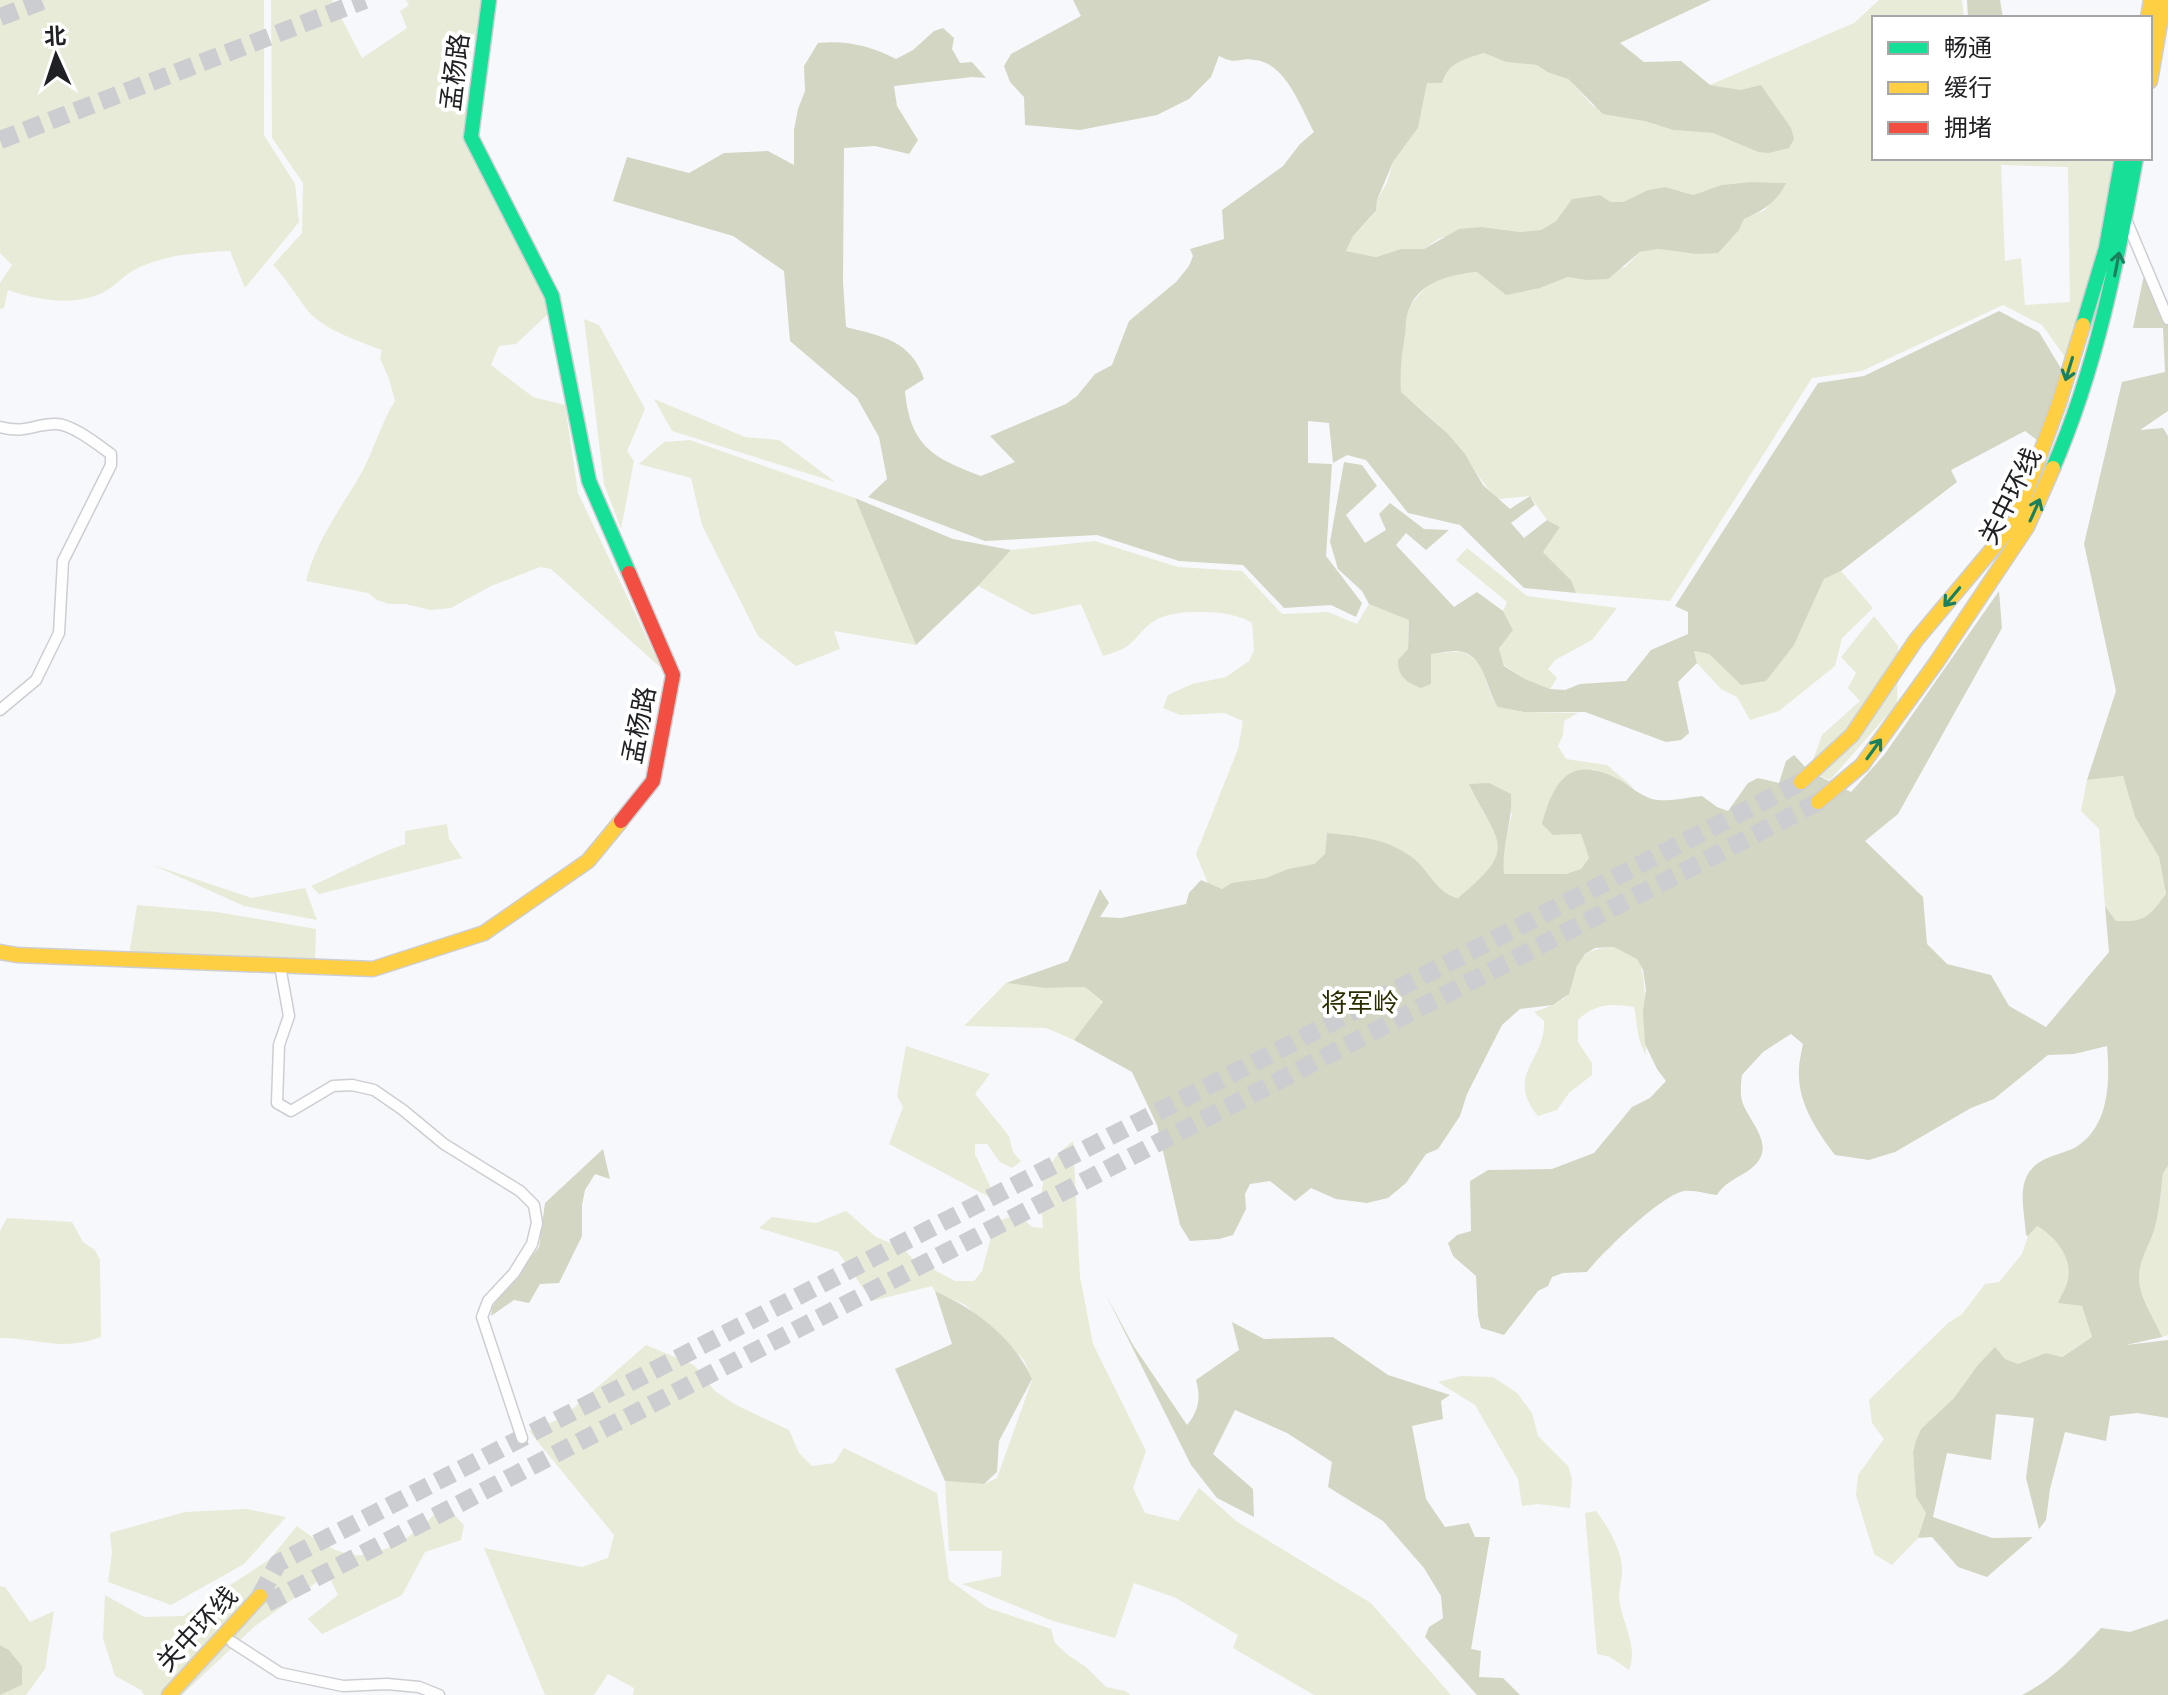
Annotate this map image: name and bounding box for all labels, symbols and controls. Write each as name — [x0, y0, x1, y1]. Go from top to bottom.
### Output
north arrow — [16, 16, 96, 96]
legend — [1872, 16, 2152, 160]
text: 北 — [43, 21, 67, 51]
street label: 孟杨路 — [433, 31, 476, 113]
text: 畅通 — [1944, 32, 1992, 62]
text: 缓行 — [1944, 72, 1992, 102]
text: 拥堵 — [1944, 112, 1992, 142]
one-way arrow — [2110, 252, 2125, 278]
one-way arrow — [2061, 356, 2076, 382]
street label: 关中环线 — [1971, 442, 2048, 550]
one-way arrow — [2028, 498, 2043, 523]
one-way arrow — [1943, 586, 1961, 607]
street label: 孟杨路 — [615, 683, 662, 766]
one-way arrow — [1865, 739, 1882, 760]
park label: 将军岭 — [1321, 986, 1399, 1019]
street label: 关中环线 — [149, 1579, 244, 1678]

